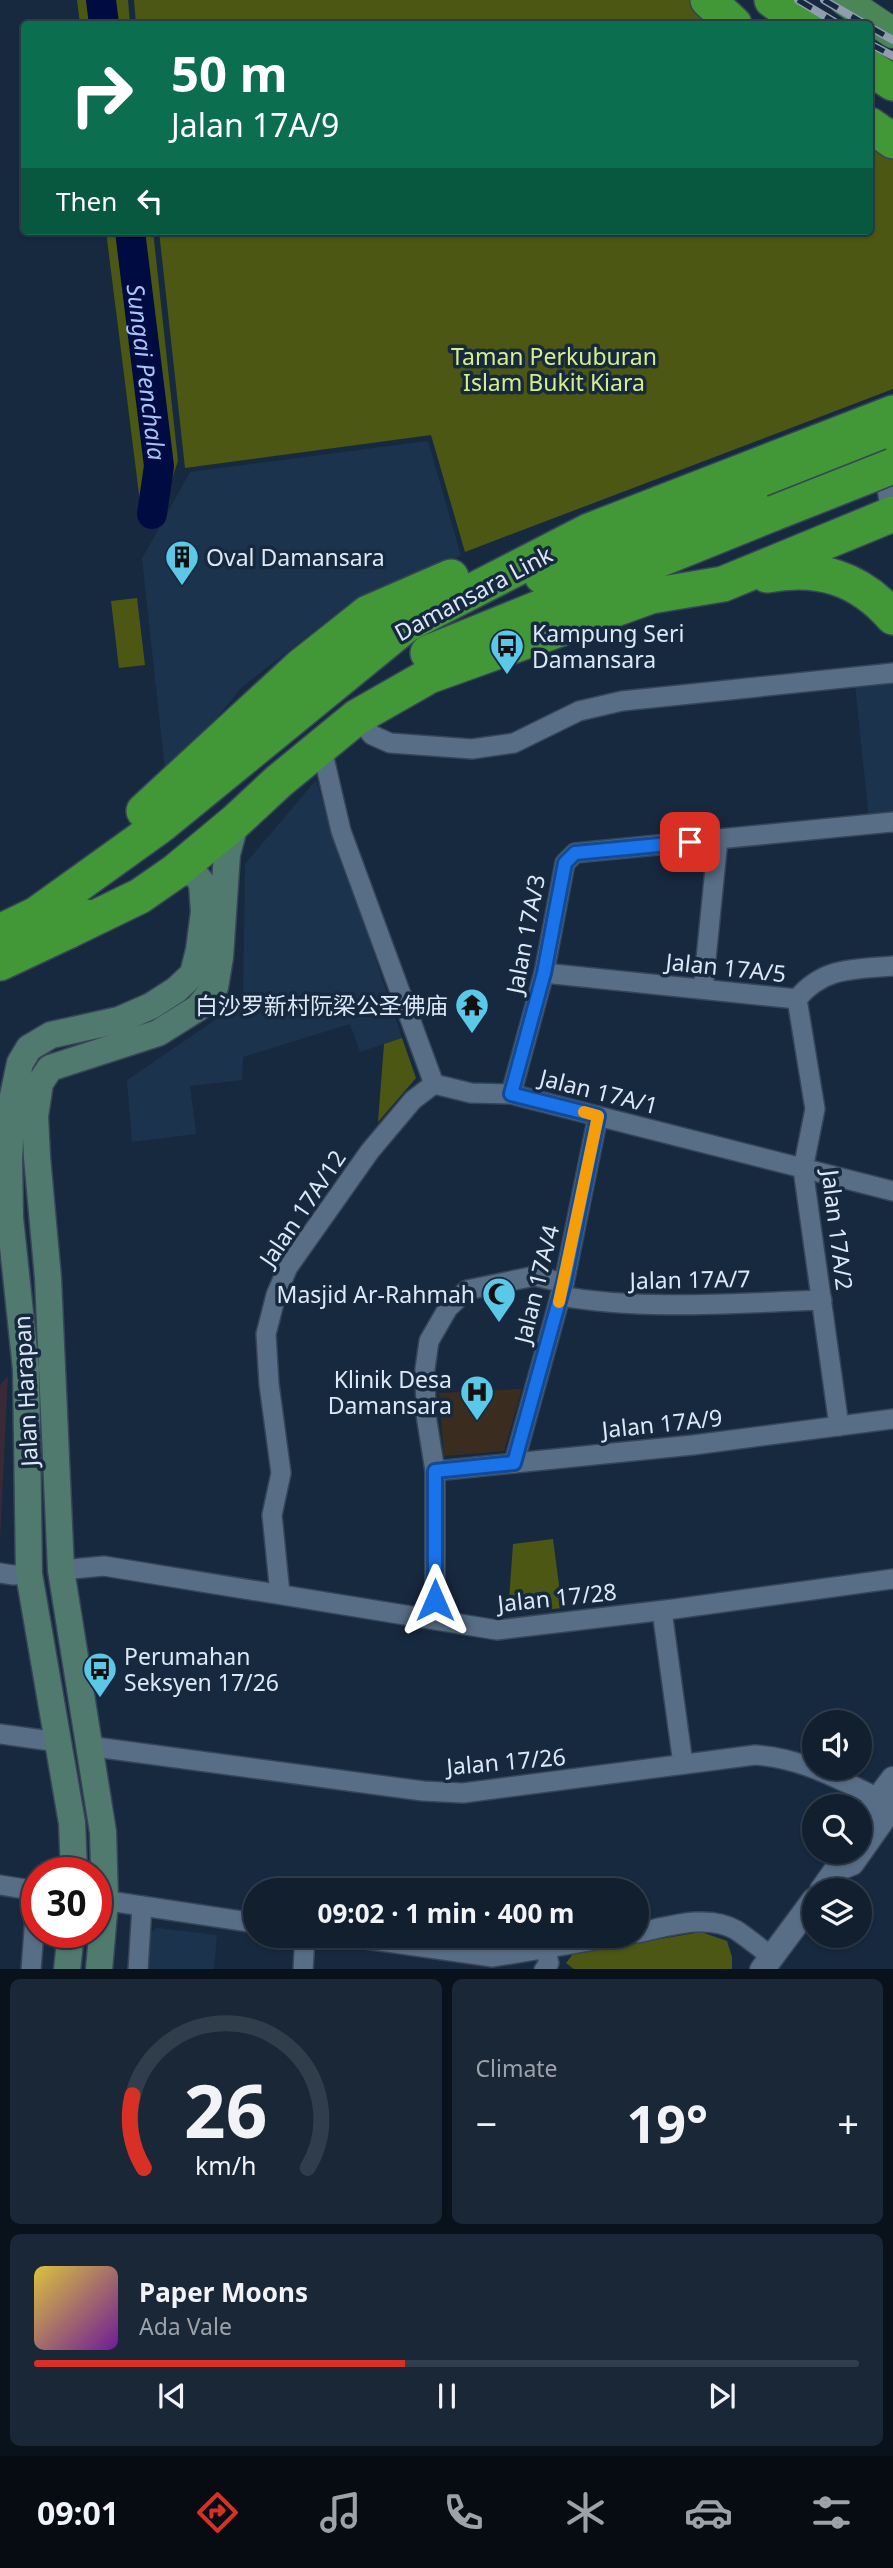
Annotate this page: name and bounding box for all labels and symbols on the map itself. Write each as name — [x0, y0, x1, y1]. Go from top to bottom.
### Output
water label: Sungai Penchala — [120, 282, 175, 462]
park label: Taman Perkuburan Islam Bukit Kiara — [451, 340, 657, 398]
building icon: Oval Damansara — [163, 538, 201, 587]
street label: Damansara Link — [388, 538, 558, 648]
place label: Oval Damansara — [206, 541, 385, 573]
place label: Kampung Seri Damansara — [532, 617, 684, 675]
bus stop icon: Kampung Seri Damansara — [488, 627, 526, 676]
pin — [660, 812, 720, 872]
street label: Jalan 17A/3 — [497, 872, 552, 998]
street label: Jalan 17A/5 — [662, 945, 788, 989]
temple icon: 白沙罗新村阮梁公圣佛庙 — [453, 986, 491, 1035]
place label: 白沙罗新村阮梁公圣佛庙 — [195, 989, 448, 1021]
street label: Jalan 17A/1 — [535, 1060, 662, 1121]
street label: Jalan 17A/12 — [250, 1143, 353, 1274]
street label: Jalan 17A/2 — [815, 1166, 861, 1292]
street label: Jalan 17A/4 — [505, 1221, 566, 1348]
street label: Jalan 17A/7 — [627, 1262, 751, 1296]
mosque icon: Masjid Ar-Rahmah — [480, 1275, 518, 1324]
place label: Masjid Ar-Rahmah — [277, 1278, 475, 1310]
street label: Jalan Harapan — [5, 1315, 45, 1469]
place label: Klinik Desa Damansara — [328, 1363, 452, 1421]
hospital icon: Klinik Desa Damansara — [458, 1373, 496, 1422]
street label: Jalan 17A/9 — [598, 1401, 724, 1445]
position arrow — [398, 1563, 472, 1637]
street label: Jalan 17/28 — [494, 1575, 618, 1619]
place label: Perumahan Seksyen 17/26 — [124, 1640, 279, 1698]
bus stop icon: Perumahan Seksyen 17/26 — [81, 1650, 119, 1699]
street label: Jalan 17/26 — [443, 1740, 567, 1782]
speed limit sign: 30 — [21, 1857, 112, 1948]

